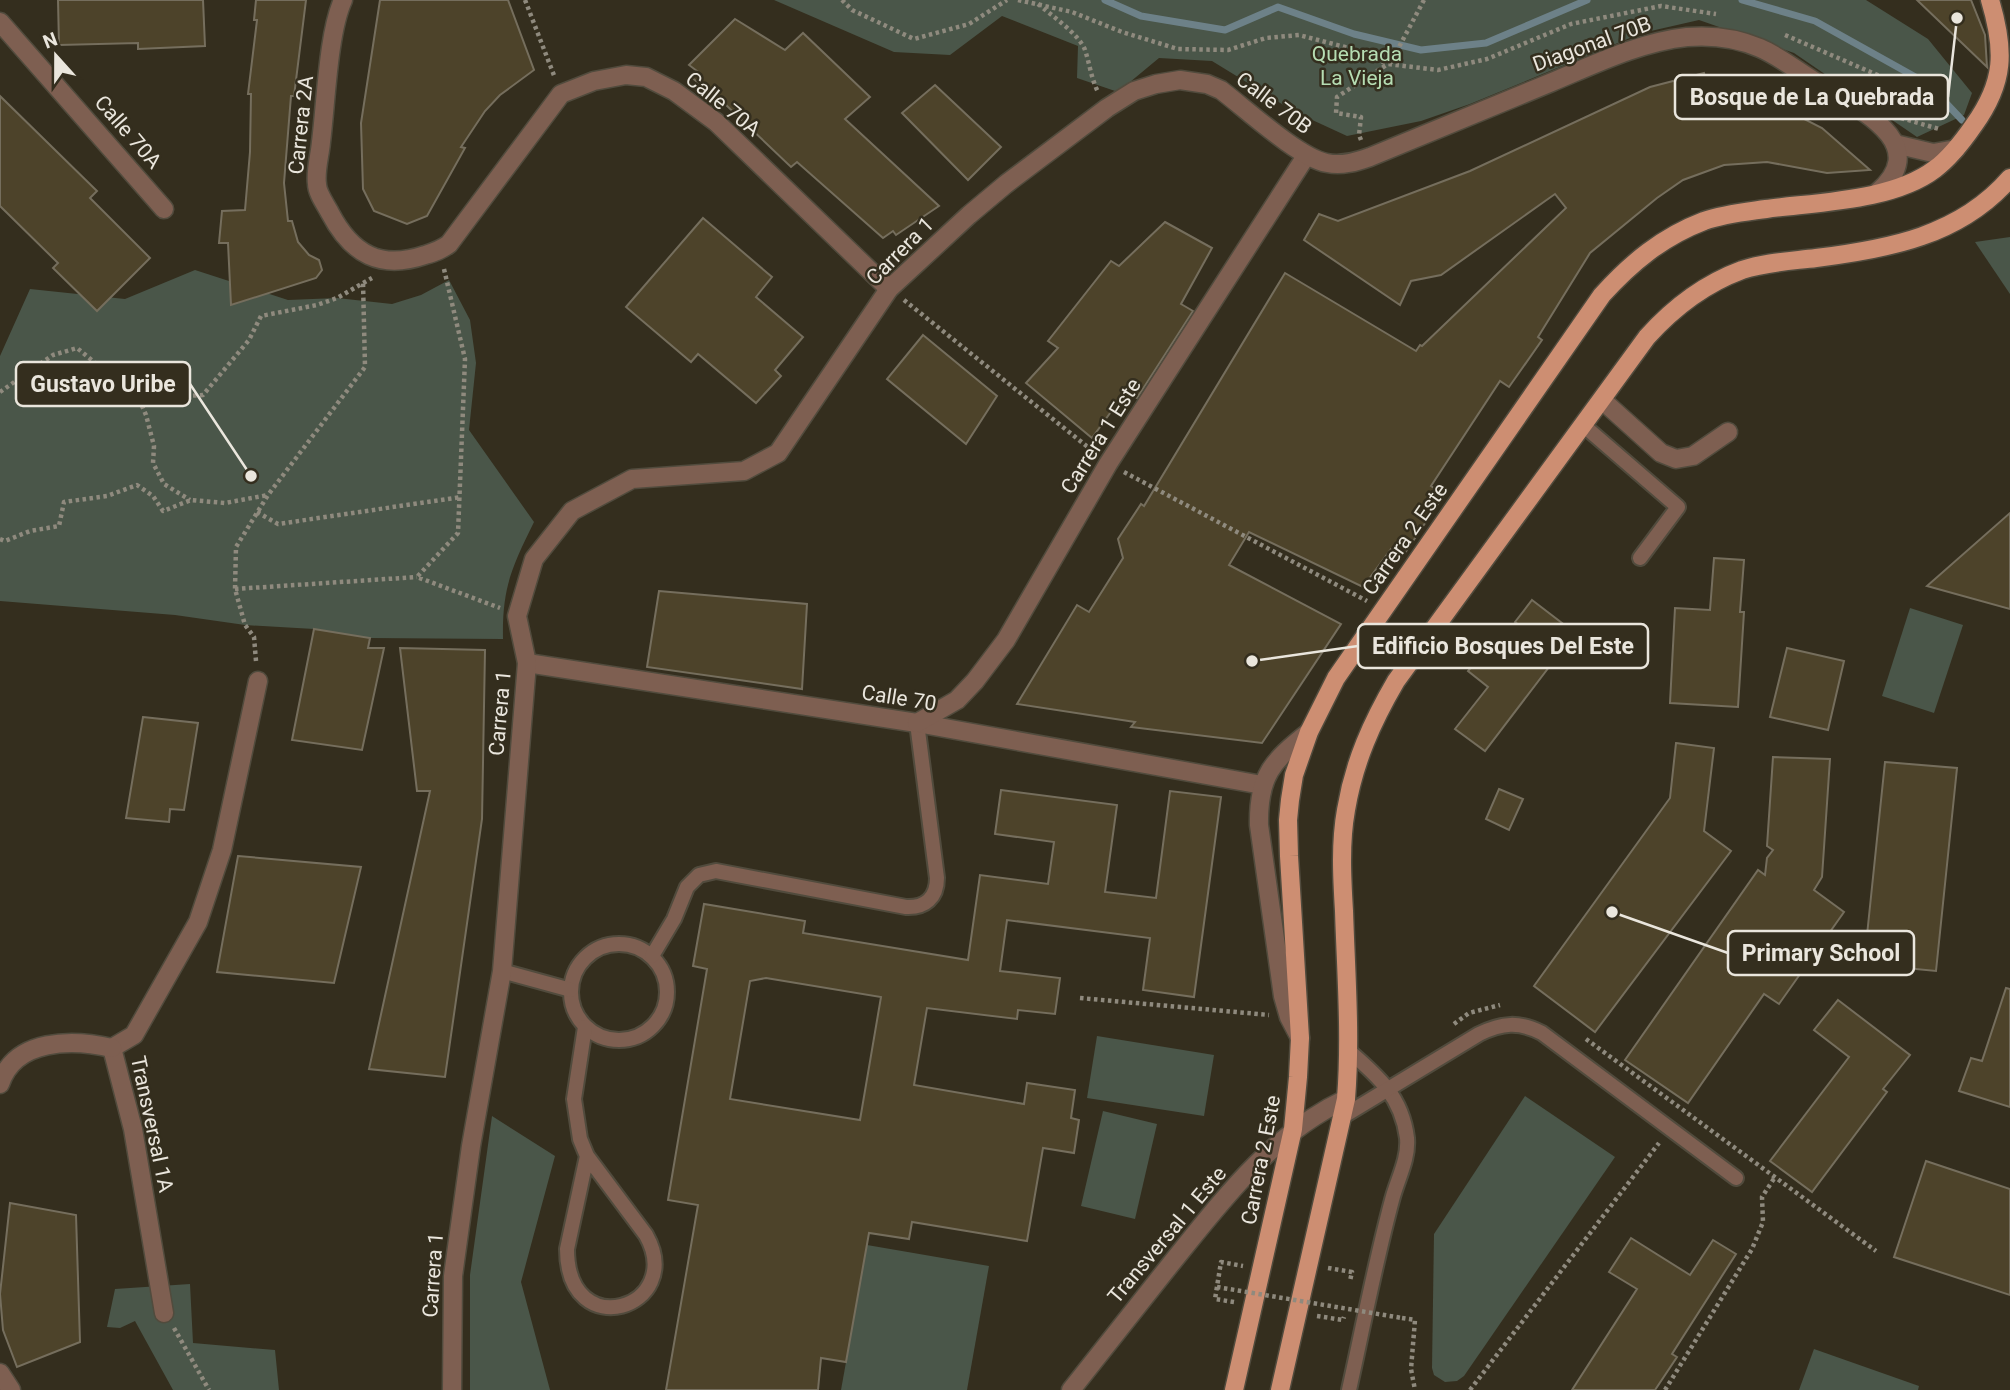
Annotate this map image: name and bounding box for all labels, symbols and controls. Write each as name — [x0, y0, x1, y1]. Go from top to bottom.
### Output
street label: Diagonal 70B — [1530, 11, 1654, 77]
north arrow — [21, 21, 91, 91]
text: N — [40, 27, 60, 54]
park label: Quebrada La Vieja — [1312, 42, 1402, 90]
street label: Calle 70A — [681, 67, 765, 142]
street label: Calle 70B — [1232, 67, 1316, 139]
street label: Carrera 2A — [284, 74, 318, 176]
callout: Bosque de La Quebrada — [1675, 75, 1948, 119]
text: Bosque de La Quebrada — [1690, 84, 1934, 111]
street label: Calle 70A — [90, 91, 166, 174]
street label: Carrera 1 — [861, 212, 939, 290]
callout: Gustavo Uribe — [16, 362, 190, 406]
text: Gustavo Uribe — [30, 371, 176, 398]
street label: Carrera 1 Este — [1056, 374, 1146, 498]
street label: Carrera 2 Este — [1357, 478, 1453, 600]
callout: Edificio Bosques Del Este — [1358, 624, 1648, 668]
text: Edificio Bosques Del Este — [1372, 633, 1634, 660]
street label: Carrera 1 — [484, 669, 516, 757]
street label: Calle 70 — [860, 680, 938, 716]
callout: Primary School — [1728, 931, 1914, 975]
text: Primary School — [1742, 940, 1900, 967]
street label: Transversal 1A — [126, 1054, 178, 1195]
street label: Carrera 2 Este — [1237, 1093, 1285, 1227]
street label: Transversal 1 Este — [1103, 1162, 1231, 1308]
street label: Carrera 1 — [418, 1232, 448, 1318]

